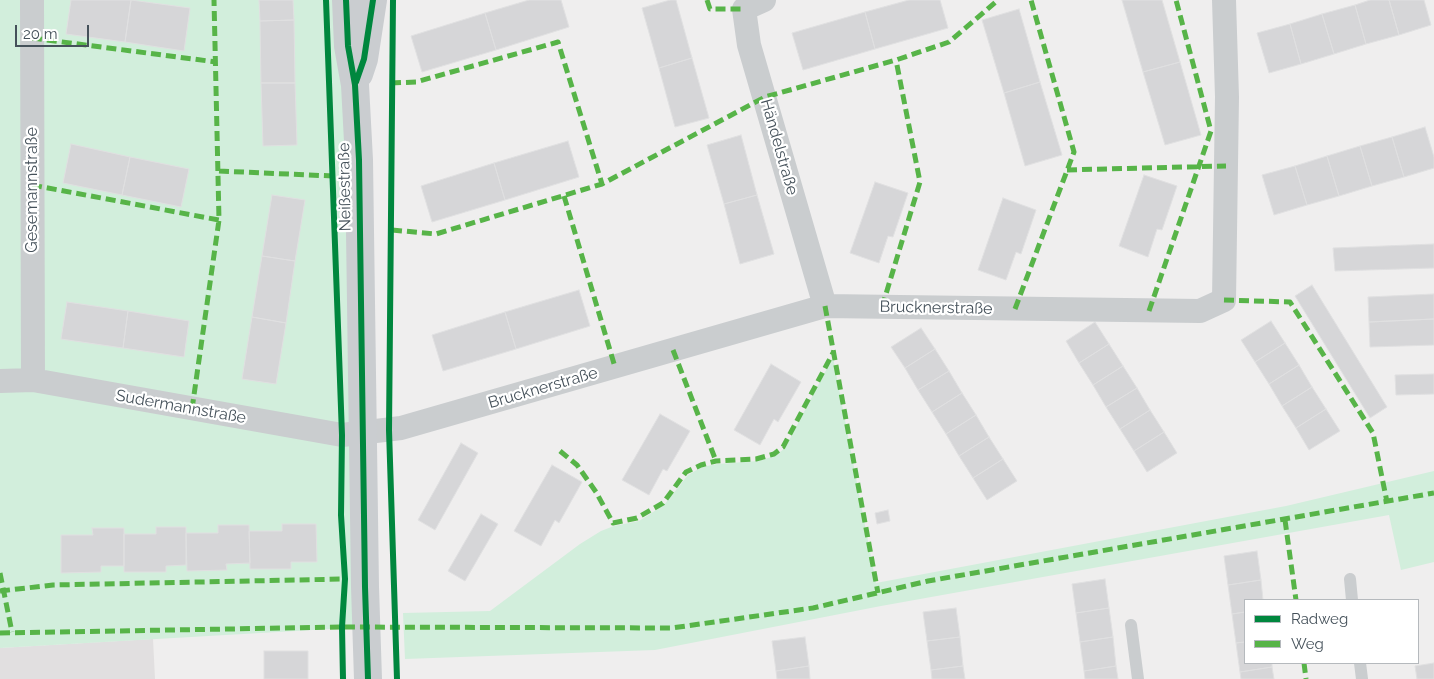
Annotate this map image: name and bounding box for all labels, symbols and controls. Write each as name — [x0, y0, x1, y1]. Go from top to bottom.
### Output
scale bar — [18, 15, 91, 47]
text: 20 m — [23, 25, 58, 43]
street label: Händelstraße — [756, 97, 802, 197]
street label: Gesemannstraße — [22, 127, 42, 253]
street label: Neißestraße — [335, 142, 355, 232]
street label: Brucknerstraße — [879, 297, 993, 319]
street label: Brucknerstraße — [486, 363, 600, 413]
street label: Sudermannstraße — [114, 386, 248, 428]
legend — [1244, 599, 1419, 664]
text: Radweg — [1291, 610, 1348, 628]
text: Weg — [1291, 635, 1324, 653]

